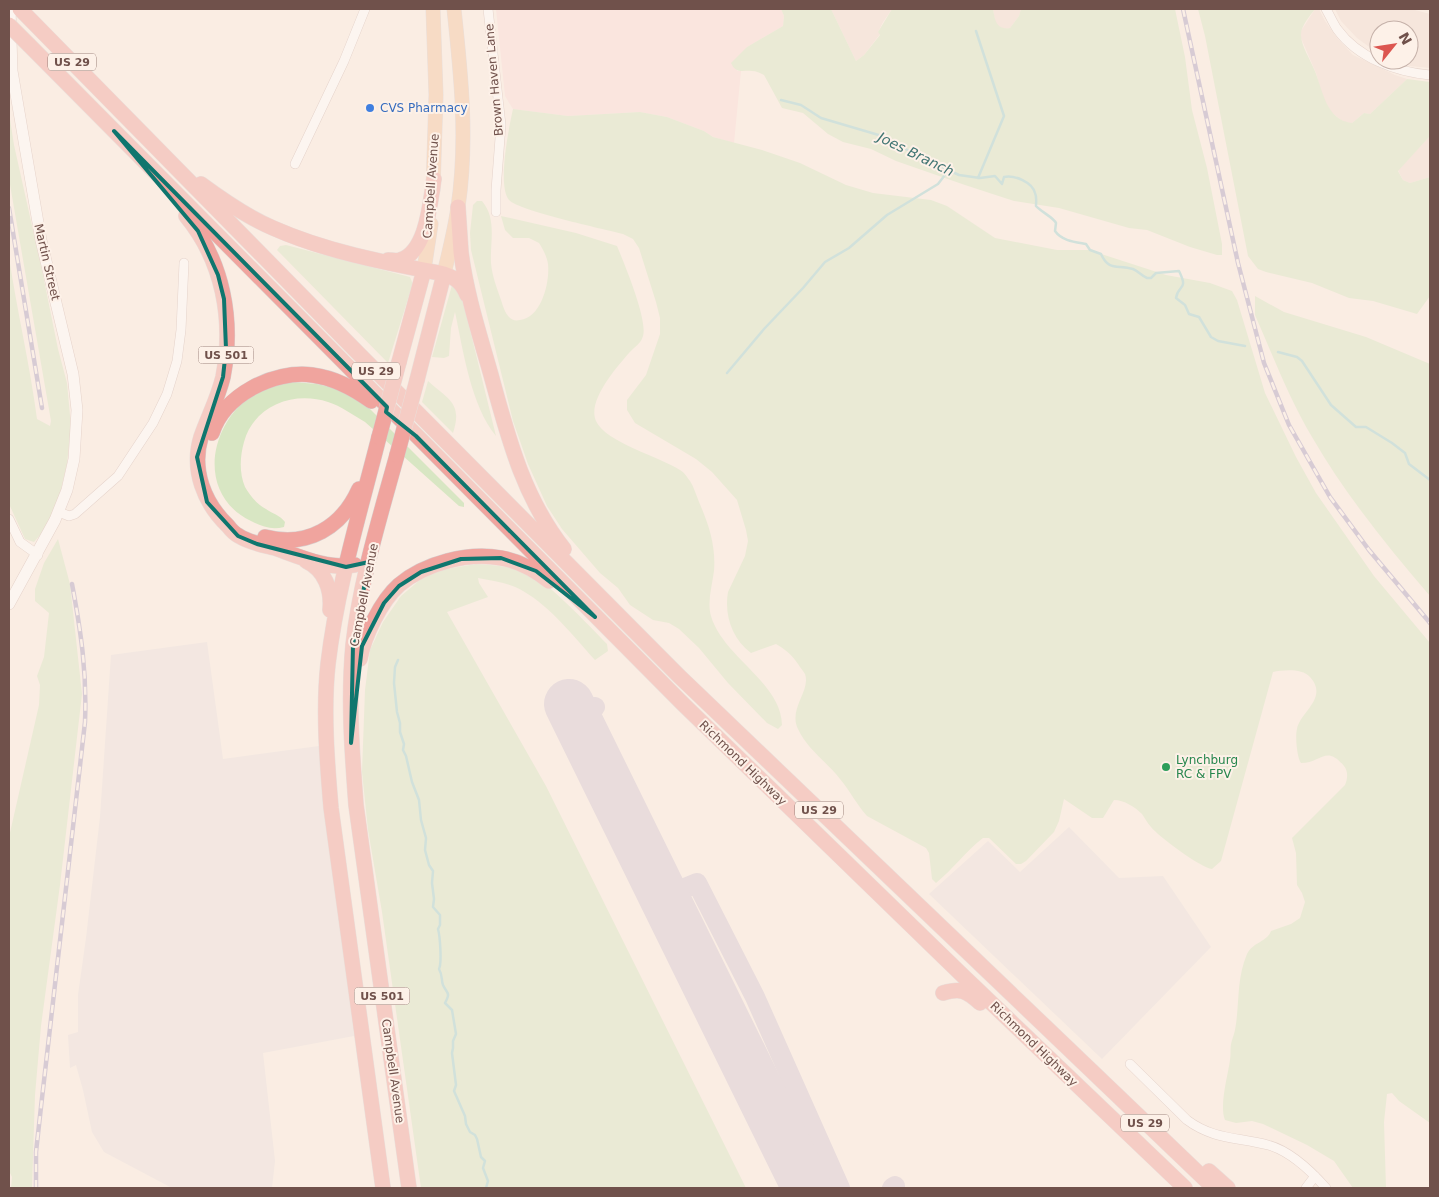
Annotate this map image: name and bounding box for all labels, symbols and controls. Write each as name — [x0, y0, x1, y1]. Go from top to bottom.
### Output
north arrow — [1369, 20, 1419, 70]
street label: Brown Haven Lane — [482, 23, 506, 137]
text: N — [1395, 29, 1415, 48]
road number: US 29 — [48, 54, 96, 70]
place label: CVS Pharmacy — [380, 101, 468, 115]
marker: CVS Pharmacy — [364, 102, 376, 114]
water label: Joes Branch — [873, 127, 957, 179]
street label: Campbell Avenue — [420, 133, 442, 239]
street label: Martin Street — [31, 222, 63, 302]
road number: US 501 — [198, 346, 254, 364]
road number: US 29 — [352, 362, 400, 380]
street label: Campbell Avenue — [347, 542, 381, 648]
street label: Richmond Highway — [696, 718, 790, 808]
place label: Lynchburg RC & FPV — [1176, 753, 1238, 781]
marker: Lynchburg RC & FPV — [1160, 761, 1172, 773]
road number: US 29 — [795, 802, 843, 818]
road number: US 501 — [354, 988, 410, 1004]
street label: Richmond Highway — [987, 999, 1081, 1089]
street label: Campbell Avenue — [379, 1018, 407, 1124]
road number: US 29 — [1121, 1114, 1169, 1132]

